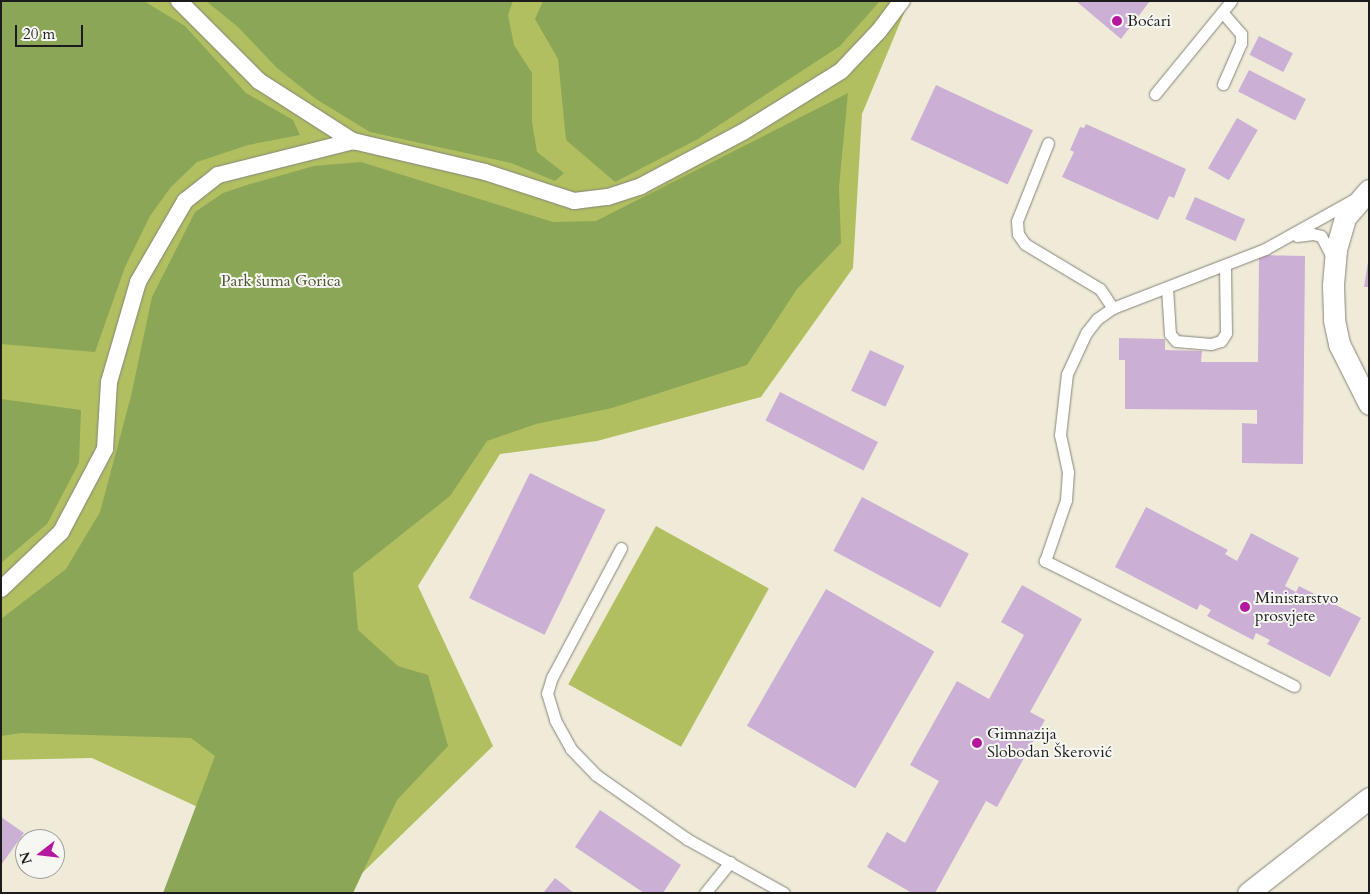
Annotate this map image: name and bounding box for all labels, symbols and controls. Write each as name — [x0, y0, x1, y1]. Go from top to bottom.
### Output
place label: Boćari — [1127, 11, 1171, 31]
scale bar — [18, 15, 85, 47]
marker: Boćari — [1111, 15, 1123, 27]
text: 20 m — [23, 24, 55, 44]
park label: Park šuma Gorica — [221, 271, 341, 291]
place label: Ministarstvo prosvjete — [1255, 588, 1338, 626]
marker: Ministarstvo prosvjete — [1239, 601, 1251, 613]
place label: Gimnazija Slobodan Škerović — [987, 724, 1112, 762]
marker: Gimnazija Slobodan Škerović — [971, 737, 983, 749]
north arrow — [15, 829, 65, 879]
text: N — [15, 850, 37, 866]

